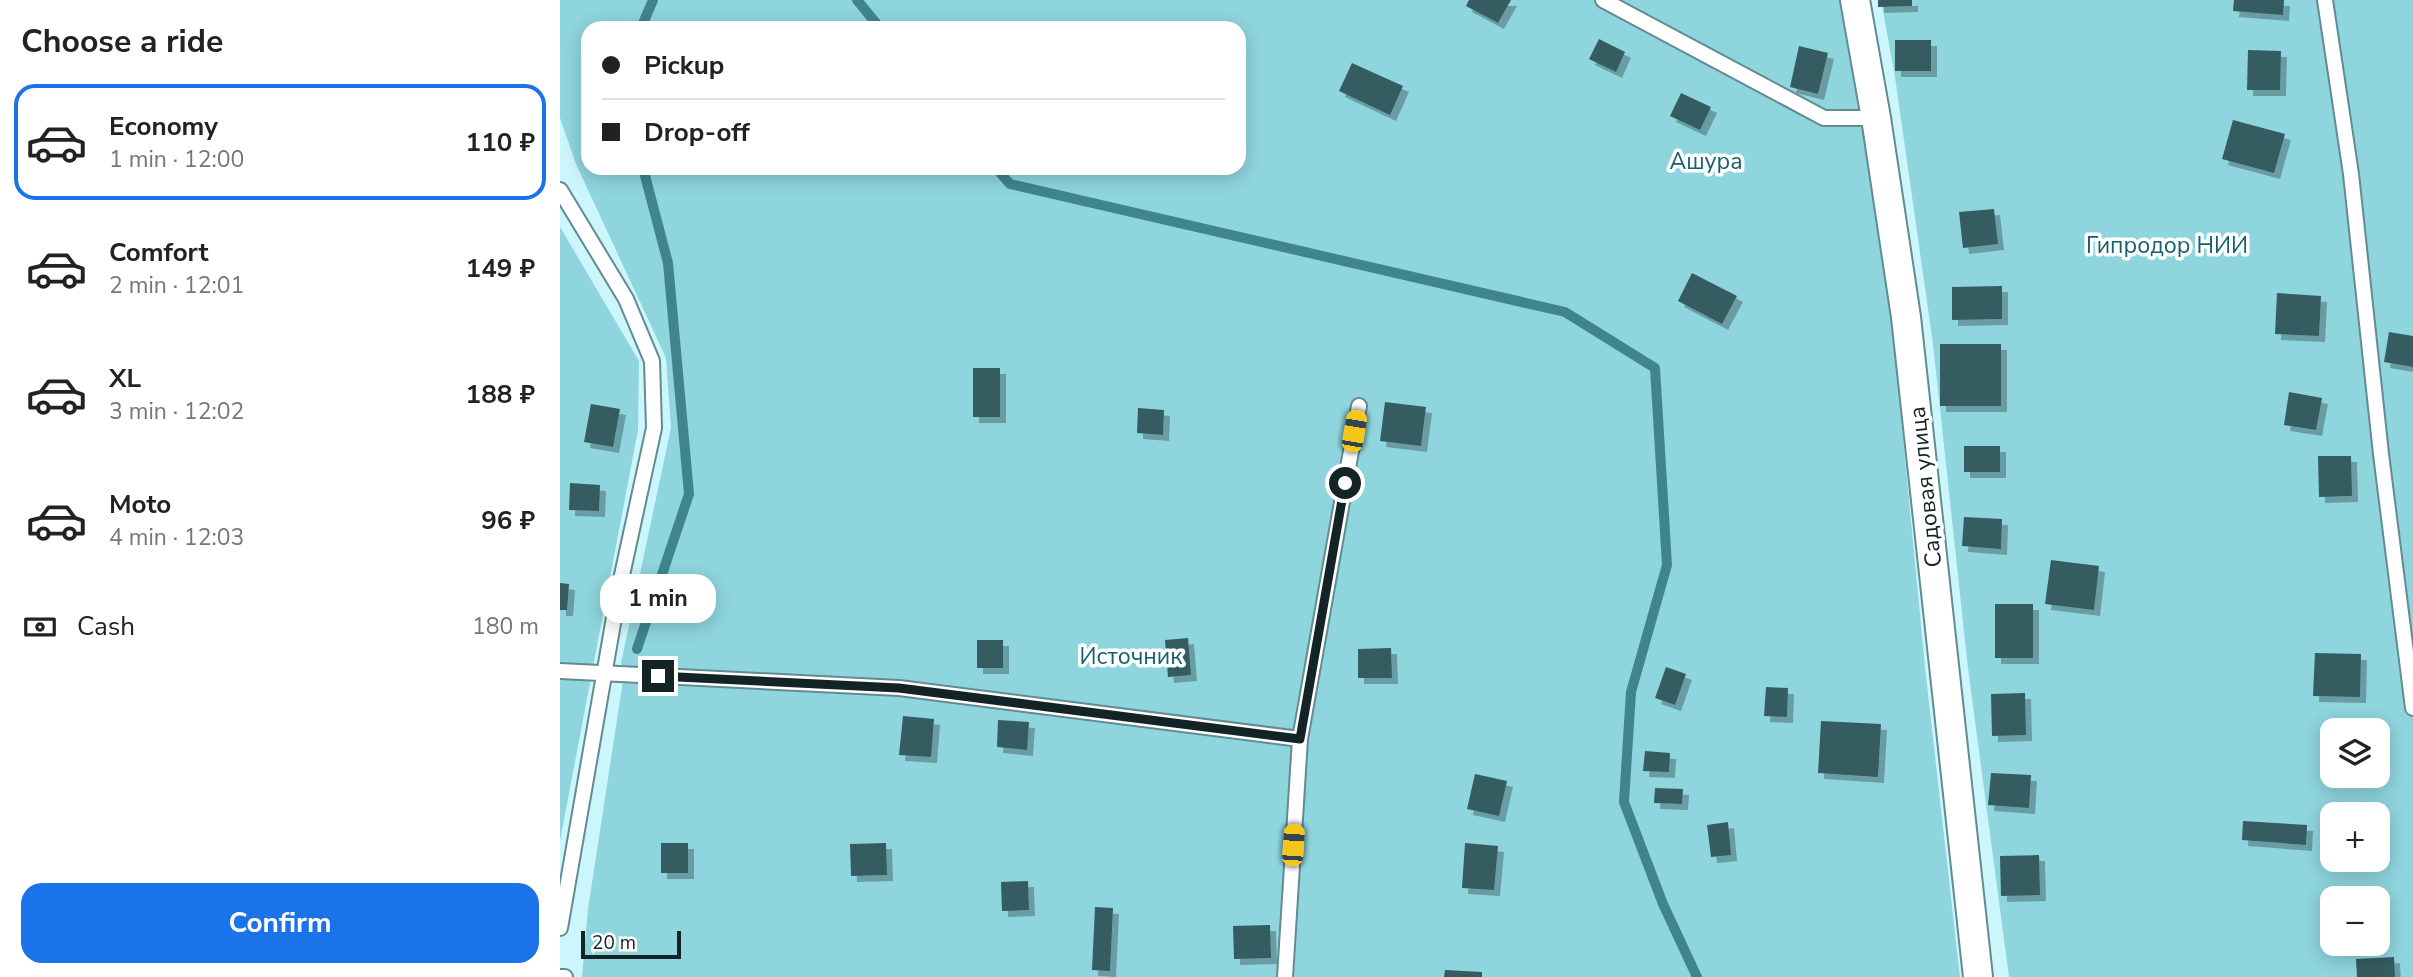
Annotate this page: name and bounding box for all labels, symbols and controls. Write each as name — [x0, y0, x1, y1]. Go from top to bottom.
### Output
text: Choose a ride — [21, 20, 223, 63]
text: Pickup — [644, 48, 724, 83]
text: Economy — [109, 109, 218, 144]
icon: car — [25, 111, 88, 174]
text: Drop-off — [644, 115, 750, 150]
text: 110 ₽ — [466, 125, 535, 160]
text: 1 min · 12:00 — [109, 144, 244, 175]
park label: Ашура — [1669, 146, 1743, 177]
park label: Гипродор НИИ — [2086, 230, 2248, 261]
text: Comfort — [109, 235, 209, 270]
icon: car — [25, 237, 88, 300]
text: 149 ₽ — [466, 251, 535, 286]
text: 2 min · 12:01 — [109, 270, 244, 301]
text: XL — [109, 361, 141, 396]
icon: car — [25, 363, 88, 426]
text: 188 ₽ — [466, 377, 535, 412]
text: 3 min · 12:02 — [109, 396, 244, 427]
street label: Садовая улица — [1902, 405, 1949, 569]
car — [1341, 408, 1368, 454]
route start — [1329, 467, 1361, 499]
text: Moto — [109, 487, 171, 522]
icon: car — [25, 489, 88, 552]
text: 96 ₽ — [481, 503, 535, 538]
text: 4 min · 12:03 — [109, 522, 244, 553]
callout: 1 min — [600, 574, 716, 624]
text: 1 min — [628, 583, 688, 614]
icon: cash — [21, 608, 59, 646]
text: Cash — [77, 609, 135, 644]
text: 180 m — [472, 611, 539, 642]
park label: Источник — [1080, 641, 1183, 672]
route end — [642, 660, 674, 692]
map controls — [2320, 718, 2390, 956]
button: layers — [2320, 718, 2390, 788]
button: + — [2320, 802, 2390, 872]
car — [1282, 823, 1305, 867]
button: Confirm — [21, 883, 539, 963]
button: − — [2320, 886, 2390, 956]
scale bar — [581, 928, 681, 960]
text: 20 m — [592, 930, 636, 956]

